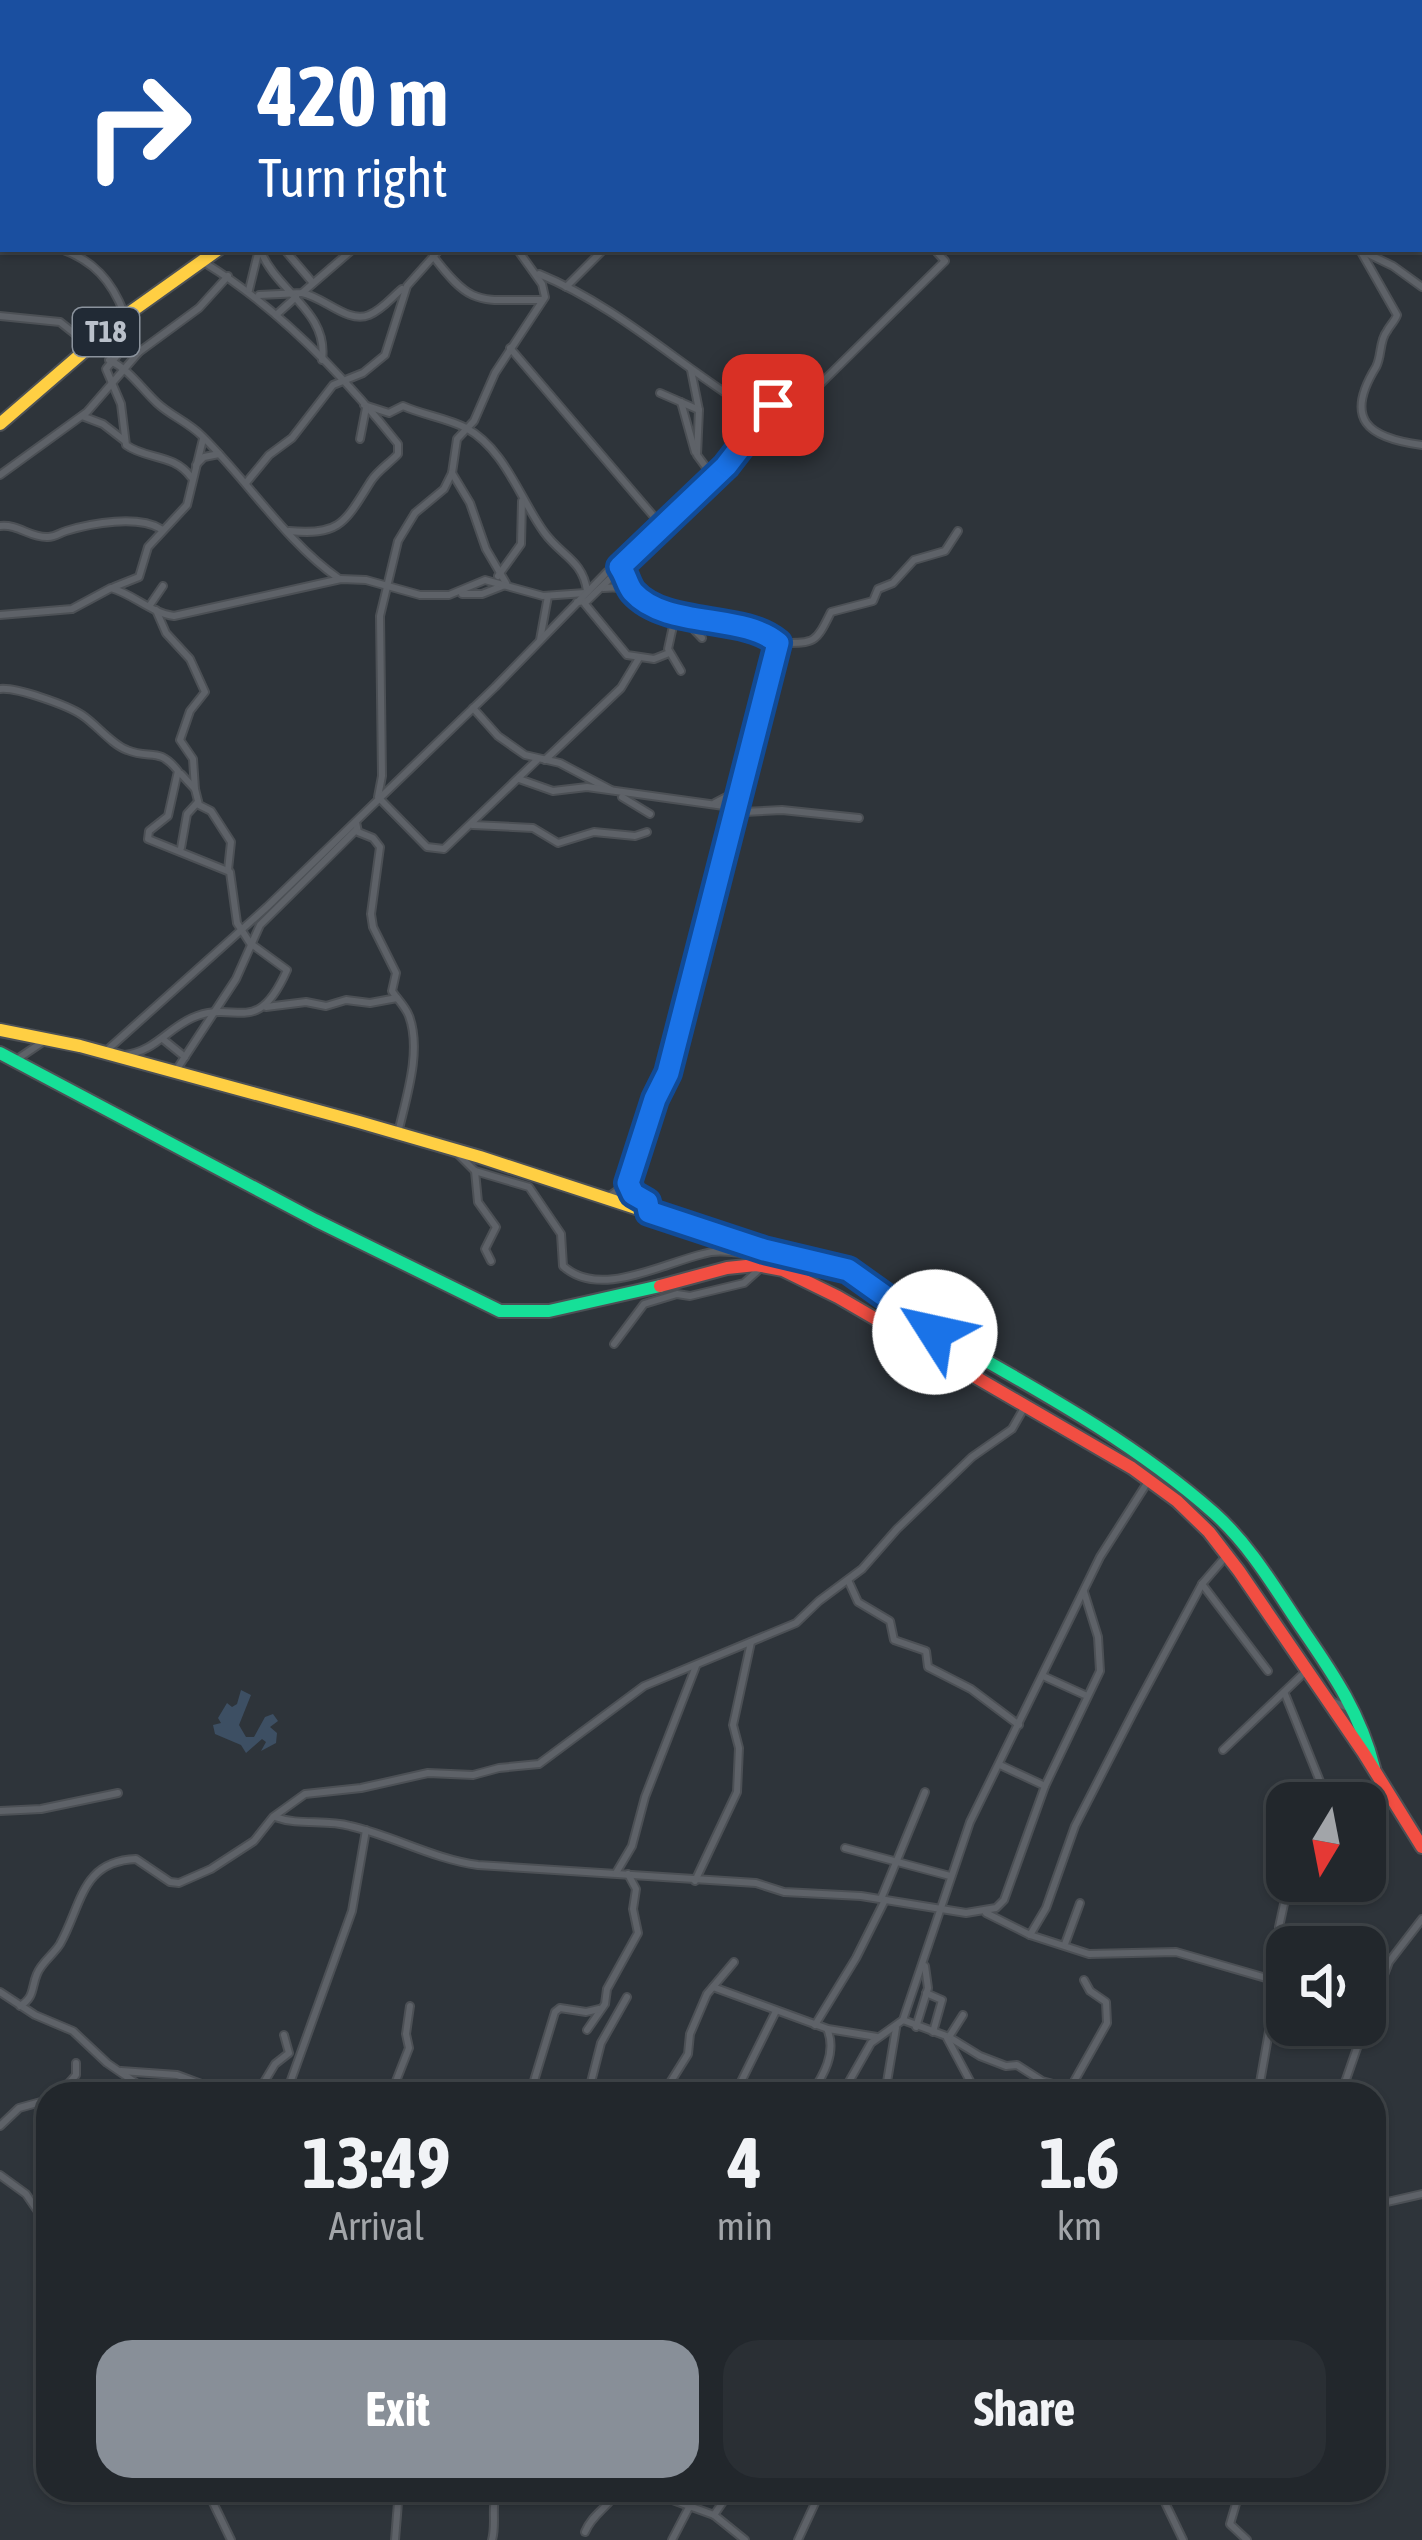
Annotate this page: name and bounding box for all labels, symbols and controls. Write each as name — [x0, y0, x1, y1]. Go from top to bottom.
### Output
icon: right — [60, 48, 216, 204]
text: 420 m — [258, 48, 448, 144]
text: Turn right — [258, 147, 448, 208]
road number: T18 — [73, 308, 139, 356]
pin — [722, 354, 824, 456]
icon: arrive — [740, 372, 806, 438]
position arrow — [872, 1269, 998, 1395]
north arrow — [1266, 1782, 1386, 1902]
map controls — [1266, 1782, 1386, 2046]
button: sound — [1266, 1926, 1386, 2046]
text: 13:49 — [302, 2121, 451, 2203]
text: 4 — [728, 2121, 762, 2203]
text: 1.6 — [1039, 2121, 1120, 2203]
text: Arrival — [329, 2204, 424, 2248]
text: min — [717, 2204, 773, 2248]
text: km — [1057, 2204, 1102, 2248]
button: Exit — [96, 2340, 699, 2478]
button: Share — [723, 2340, 1326, 2478]

